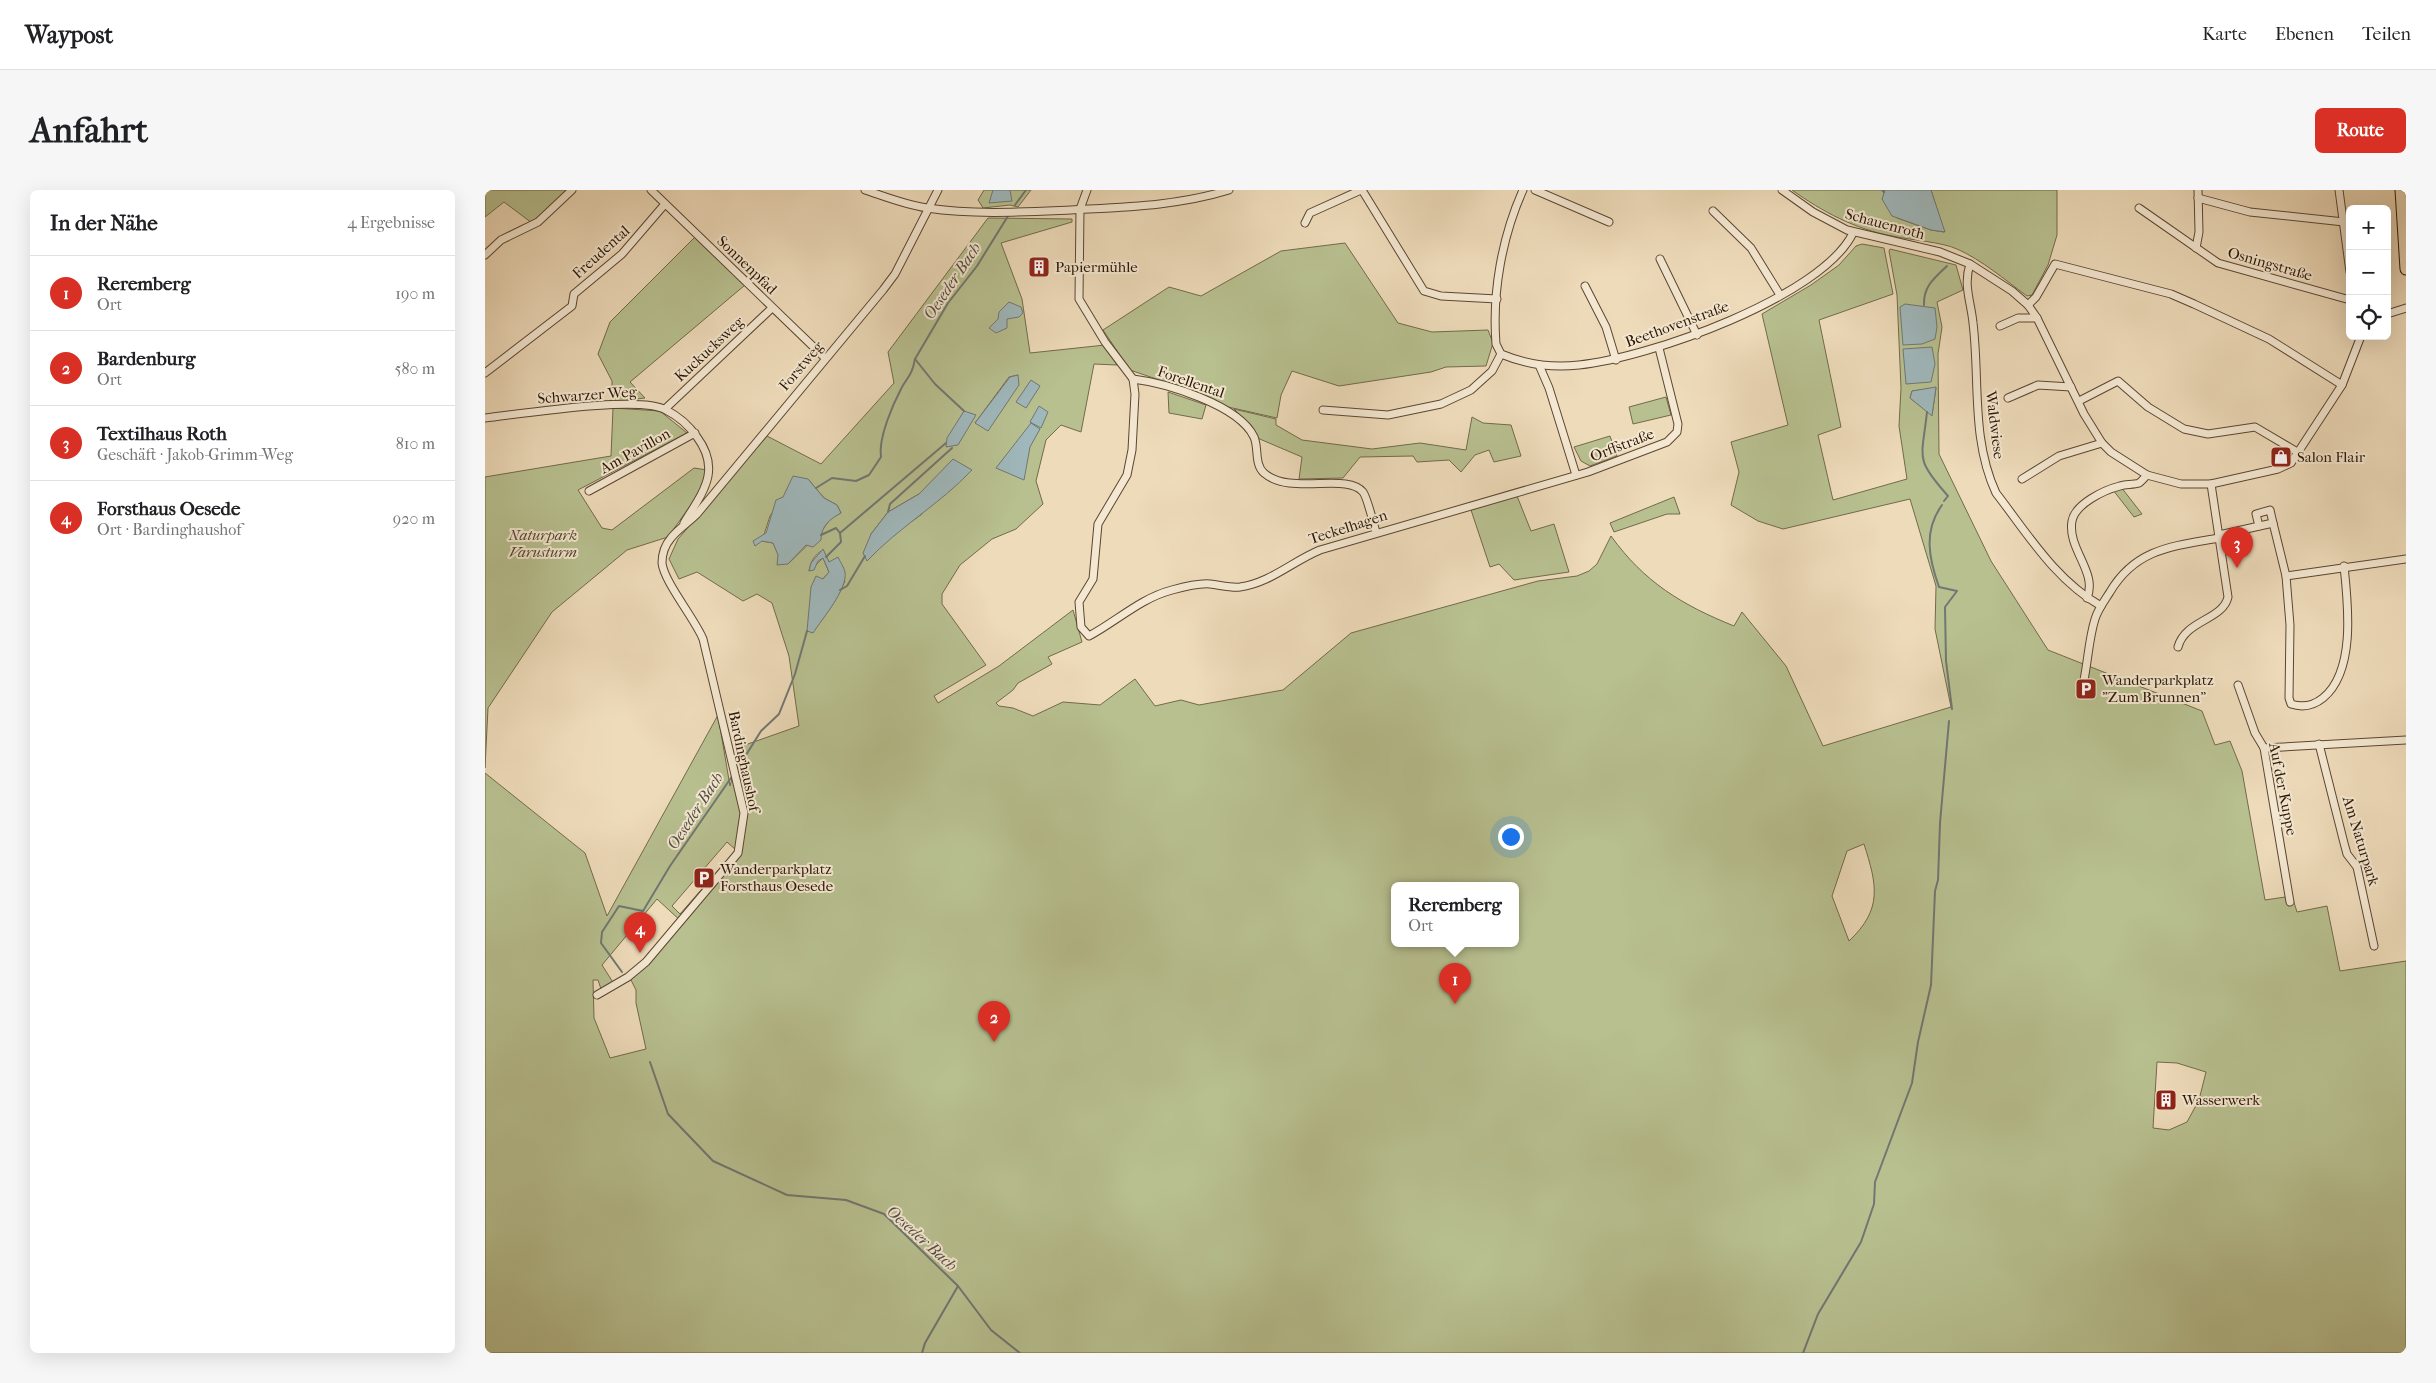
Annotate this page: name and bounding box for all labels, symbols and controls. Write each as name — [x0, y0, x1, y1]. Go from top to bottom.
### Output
text: Waypost — [25, 21, 113, 49]
text: Karte — [2202, 24, 2247, 45]
text: Ebenen — [2275, 24, 2334, 45]
text: Teilen — [2362, 24, 2411, 45]
button: Route — [2315, 108, 2406, 153]
text: Anfahrt — [30, 110, 148, 151]
street label: Schauenroth — [1843, 205, 1927, 243]
map controls — [2346, 205, 2391, 340]
button: + — [2346, 205, 2391, 250]
text: In der Nähe — [50, 211, 158, 235]
text: 4 Ergebnisse — [347, 213, 435, 232]
street label: Freudental — [569, 222, 633, 282]
street label: Sonnenpfad — [713, 232, 781, 299]
water label: Oeseder Bach — [919, 239, 985, 323]
street label: Osningstraße — [2226, 243, 2315, 285]
button: − — [2346, 250, 2391, 295]
building icon: Papiermühle — [1027, 255, 1051, 279]
place label: Papiermühle — [1055, 258, 1138, 276]
text: Reremberg — [97, 273, 191, 295]
text: 1 — [63, 284, 69, 303]
text: 190 m — [395, 284, 435, 303]
text: Ort — [97, 295, 122, 314]
button: locate — [2346, 295, 2391, 340]
street label: Beethovenstraße — [1623, 297, 1732, 351]
street label: Kuckucksweg — [671, 312, 748, 386]
street label: Forstweg — [775, 337, 828, 394]
text: Bardenburg — [97, 348, 195, 370]
text: 2 — [62, 359, 70, 378]
text: 580 m — [394, 359, 435, 378]
street label: Forellental — [1155, 362, 1227, 402]
text: Ort — [97, 370, 122, 389]
street label: Schwarzer Weg — [537, 382, 638, 407]
street label: Waldwiese — [1982, 389, 2008, 461]
text: Textilhaus Roth — [97, 423, 227, 445]
street label: Am Pavillon — [596, 424, 673, 478]
street label: Orffstraße — [1588, 424, 1657, 465]
text: 3 — [63, 434, 69, 453]
text: 810 m — [396, 434, 435, 453]
text: Geschäft · Jakob-Grimm-Weg — [97, 445, 293, 464]
shop icon: Salon Flair — [2269, 445, 2293, 469]
place label: Salon Flair — [2297, 448, 2366, 466]
text: Forsthaus Oesede — [97, 498, 240, 520]
street label: Teckelhagen — [1307, 506, 1390, 548]
text: 4 — [61, 509, 71, 528]
text: 920 m — [393, 509, 435, 528]
text: Ort · Bardinghaushof — [97, 520, 241, 539]
park label: Naturpark Varusturm — [508, 526, 577, 561]
pin: 3 — [2221, 527, 2253, 568]
place label: Wanderparkplatz "Zum Brunnen" — [2101, 671, 2214, 706]
parking icon: Wanderparkplatz "Zum Brunnen" — [2074, 677, 2098, 701]
street label: Bardinghaushof — [725, 709, 764, 816]
street label: Auf der Kuppe — [2265, 740, 2301, 838]
water label: Oeseder Bach — [663, 769, 727, 853]
street label: Am Naturpark — [2338, 793, 2383, 888]
your location — [1498, 824, 1524, 850]
place label: Wanderparkplatz Forsthaus Oesede — [719, 860, 834, 895]
parking icon: Wanderparkplatz Forsthaus Oesede — [692, 866, 716, 890]
popup — [1391, 882, 1519, 947]
text: Reremberg — [1408, 894, 1502, 916]
pin: 4 — [624, 912, 656, 953]
text: Ort — [1408, 916, 1434, 935]
pin: 1 — [1439, 963, 1471, 1004]
pin: 2 — [978, 1001, 1010, 1042]
building icon: Wasserwerk — [2154, 1088, 2178, 1112]
place label: Wasserwerk — [2181, 1091, 2260, 1109]
water label: Oeseder Bach — [883, 1201, 961, 1275]

